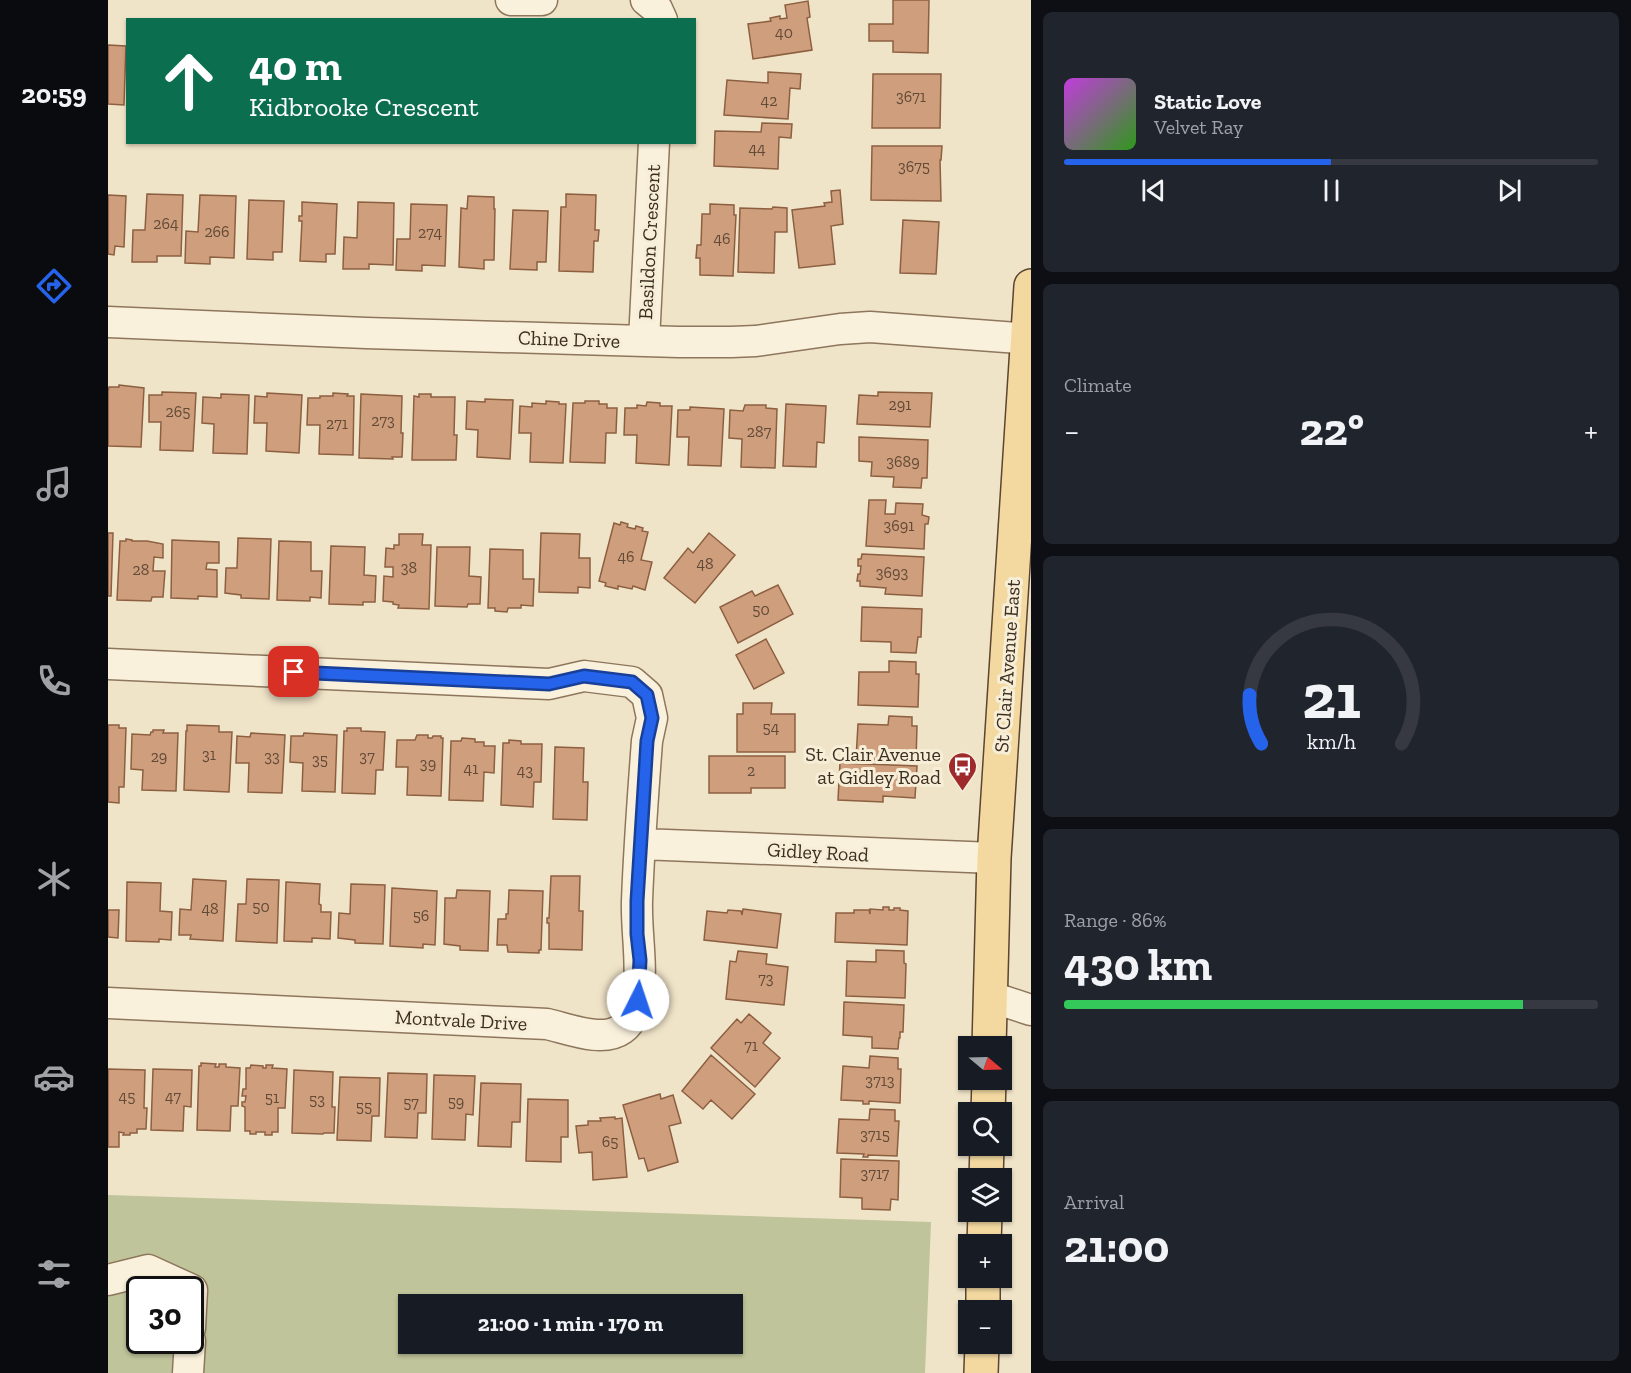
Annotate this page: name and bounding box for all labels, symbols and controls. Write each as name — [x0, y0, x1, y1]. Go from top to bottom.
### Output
house number: 40 — [775, 23, 793, 42]
text: 40 m — [249, 40, 342, 91]
icon: ahead — [150, 42, 228, 120]
text: 20:59 — [21, 78, 87, 110]
house number: 3671 — [896, 87, 926, 106]
text: Static Love — [1154, 88, 1261, 115]
text: Kidbrooke Crescent — [249, 91, 479, 123]
house number: 42 — [761, 91, 777, 110]
text: Velvet Ray — [1154, 115, 1243, 139]
house number: 44 — [748, 139, 766, 158]
house number: 3675 — [898, 157, 930, 176]
street label: Basildon Crescent — [633, 163, 665, 320]
icon: previous — [1137, 174, 1170, 207]
icon: pause — [1315, 174, 1348, 207]
icon: next — [1493, 174, 1526, 207]
house number: 264 — [153, 214, 179, 233]
house number: 266 — [204, 222, 230, 241]
house number: 274 — [418, 223, 442, 242]
house number: 46 — [713, 229, 731, 248]
icon: directions — [33, 265, 75, 307]
street label: Chine Drive — [518, 325, 620, 353]
text: Climate — [1064, 373, 1132, 397]
house number: 291 — [889, 395, 911, 414]
house number: 265 — [166, 402, 190, 421]
text: 22° — [1299, 403, 1364, 457]
house number: 273 — [371, 411, 395, 430]
text: − — [1064, 411, 1079, 450]
text: + — [1584, 411, 1598, 450]
house number: 271 — [326, 414, 348, 433]
house number: 287 — [747, 422, 772, 441]
house number: 3689 — [886, 452, 920, 471]
icon: music — [33, 463, 75, 505]
house number: 3691 — [884, 516, 914, 535]
house number: 46 — [617, 547, 635, 566]
house number: 48 — [696, 554, 714, 573]
house number: 38 — [401, 558, 417, 577]
house number: 28 — [133, 560, 149, 579]
house number: 3693 — [876, 563, 908, 582]
street label: St Clair Avenue East — [989, 578, 1025, 753]
house number: 50 — [752, 600, 770, 619]
pin — [268, 646, 319, 697]
icon: arrive — [277, 655, 310, 688]
text: 21 — [1302, 659, 1360, 734]
icon: phone — [33, 660, 75, 702]
house number: 54 — [763, 718, 780, 737]
text: km/h — [1307, 729, 1355, 754]
place label: St. Clair Avenue at Gidley Road — [805, 742, 941, 789]
house number: 31 — [202, 745, 216, 764]
house number: 29 — [151, 747, 167, 766]
house number: 33 — [264, 747, 280, 766]
house number: 37 — [359, 747, 375, 766]
house number: 35 — [312, 750, 328, 769]
bus stop icon: St. Clair Avenue at Gidley Road — [946, 750, 978, 792]
house number: 39 — [420, 754, 436, 773]
house number: 41 — [464, 759, 478, 778]
house number: 43 — [517, 761, 533, 780]
house number: 2 — [747, 761, 755, 780]
street label: Gidley Road — [766, 837, 870, 867]
icon: climate — [33, 858, 75, 900]
house number: 50 — [252, 897, 270, 916]
house number: 48 — [201, 899, 219, 918]
house number: 56 — [413, 906, 429, 925]
text: Range · 86% — [1064, 908, 1166, 932]
text: 430 km — [1064, 938, 1212, 992]
position arrow — [606, 968, 670, 1032]
house number: 73 — [758, 969, 774, 988]
street label: Montvale Drive — [394, 1005, 528, 1035]
house number: 71 — [744, 1036, 758, 1055]
north arrow — [958, 1036, 1012, 1090]
map controls — [958, 1036, 1012, 1354]
icon: car — [33, 1056, 75, 1098]
house number: 3713 — [865, 1071, 895, 1090]
house number: 45 — [119, 1087, 135, 1106]
house number: 47 — [165, 1087, 181, 1106]
house number: 51 — [265, 1088, 279, 1107]
house number: 53 — [309, 1090, 325, 1109]
house number: 59 — [448, 1092, 464, 1111]
house number: 57 — [403, 1093, 419, 1112]
house number: 55 — [356, 1097, 372, 1116]
button: search — [958, 1102, 1012, 1156]
house number: 3715 — [860, 1125, 890, 1144]
house number: 65 — [602, 1132, 618, 1151]
house number: 3717 — [861, 1164, 890, 1183]
button: layers — [958, 1168, 1012, 1222]
text: Arrival — [1064, 1190, 1124, 1214]
text: 21:00 — [1064, 1220, 1169, 1274]
button: + — [958, 1234, 1012, 1288]
icon: filters — [33, 1253, 75, 1295]
speed limit sign: 30 — [126, 1276, 204, 1354]
button: − — [958, 1300, 1012, 1354]
text: 21:00 · 1 min · 170 m — [478, 1310, 663, 1337]

